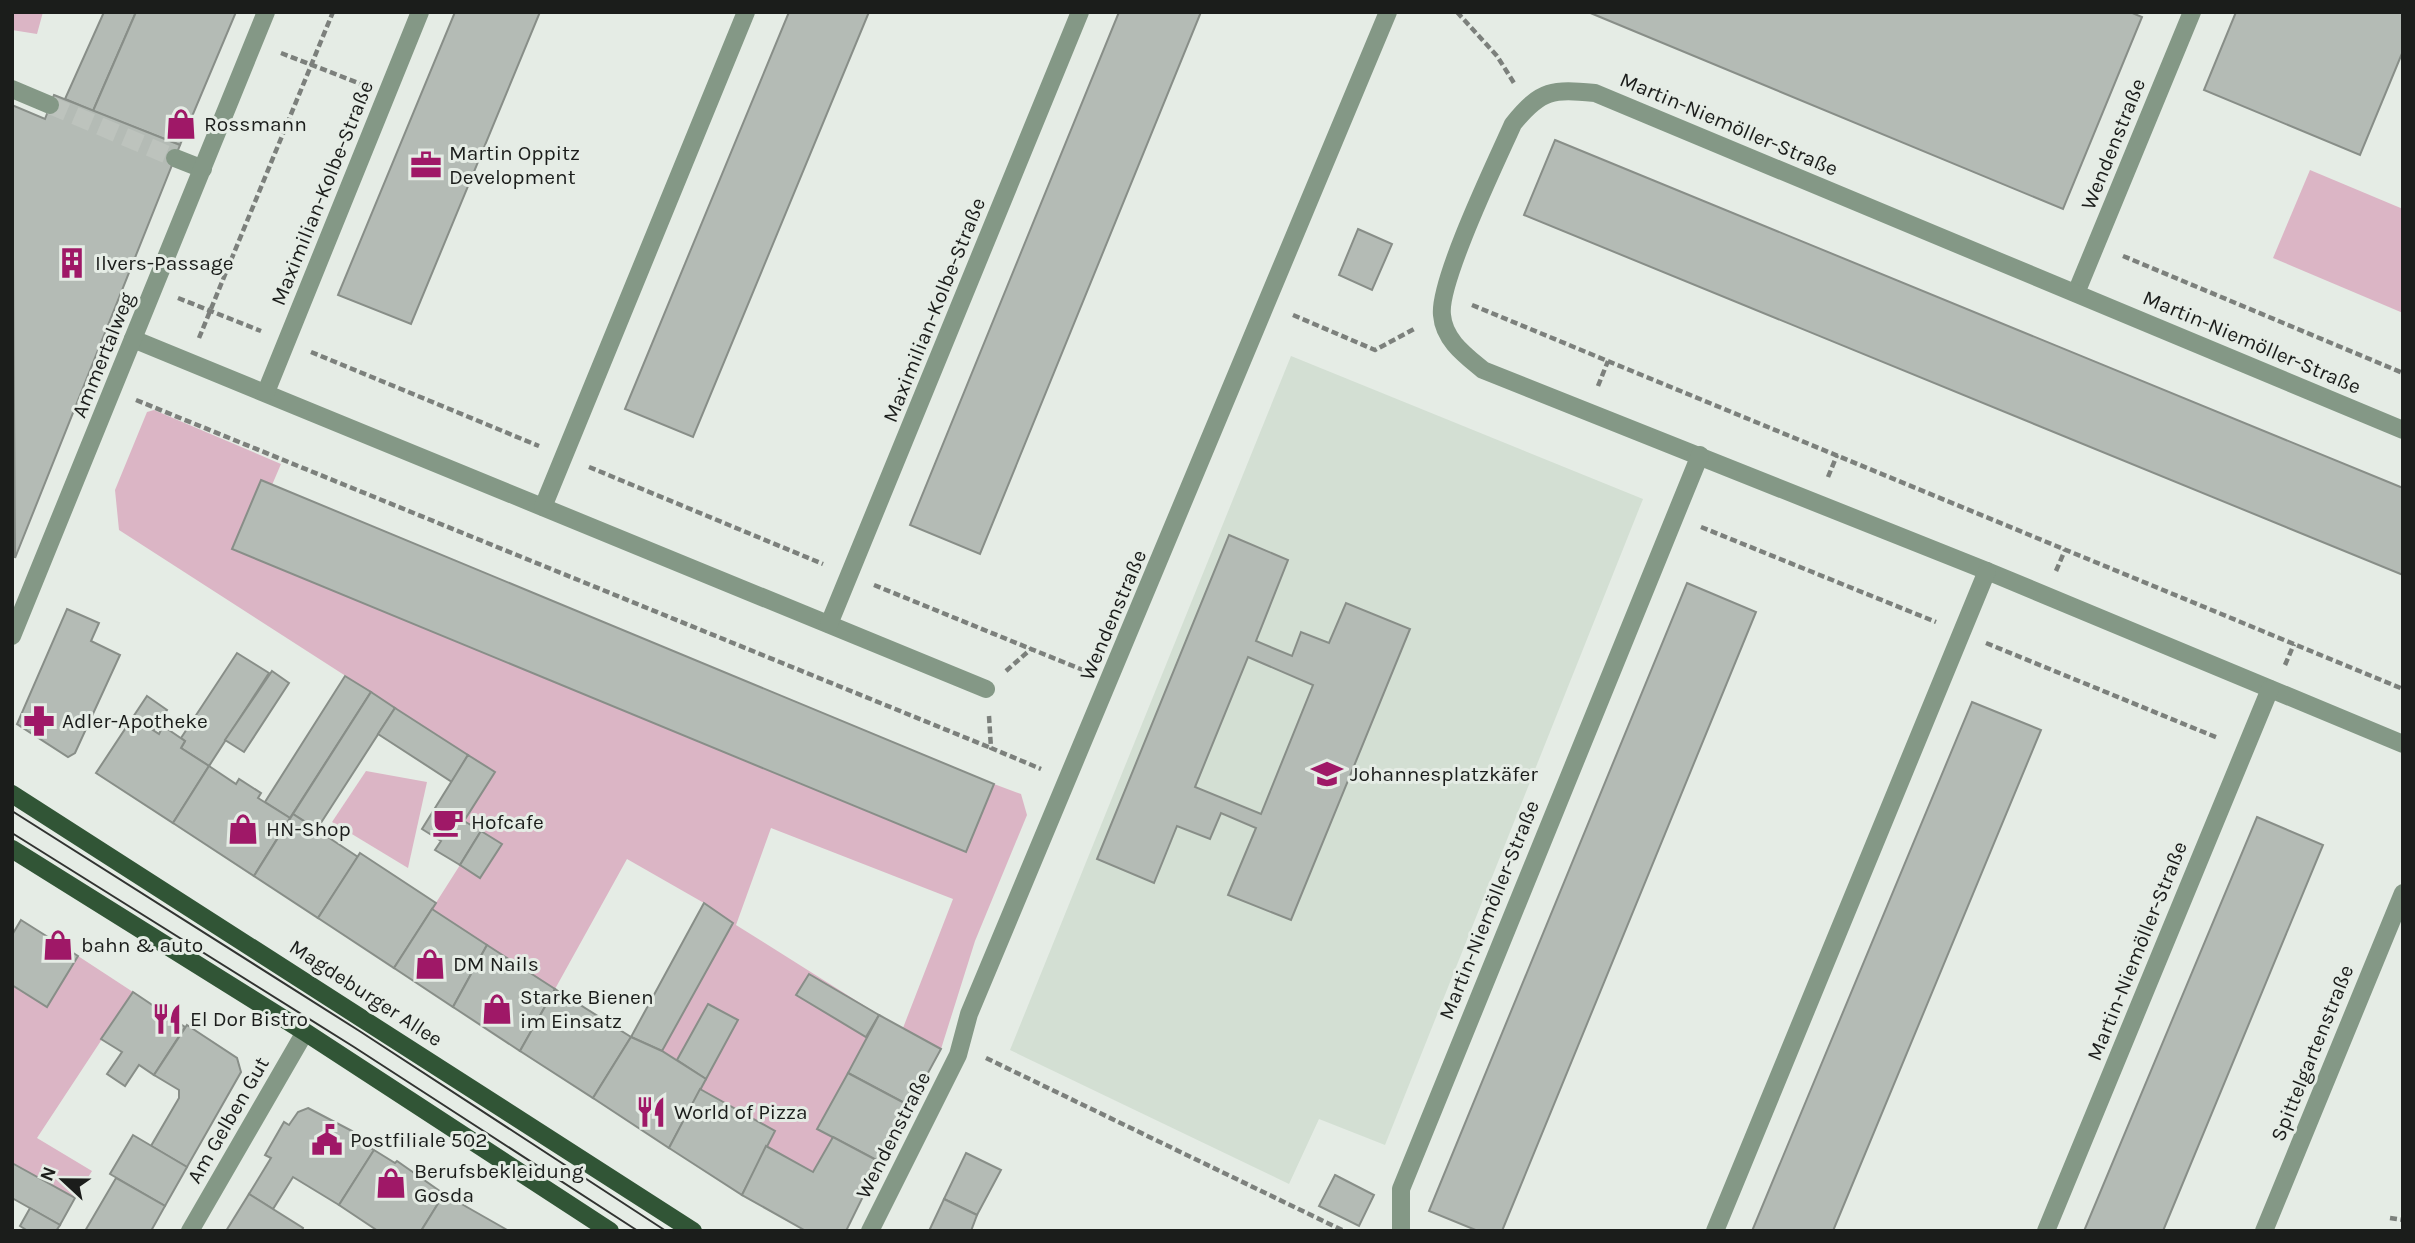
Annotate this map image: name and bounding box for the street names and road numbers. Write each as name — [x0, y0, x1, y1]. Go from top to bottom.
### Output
street label: Martin-Niemöller-Straße — [1616, 67, 1842, 181]
street label: Wendenstraße — [2076, 75, 2150, 213]
street label: Maximilian-Kolbe-Straße — [266, 77, 378, 309]
street label: Maximilian-Kolbe-Straße — [878, 194, 990, 426]
street label: Martin-Niemöller-Straße — [2139, 285, 2365, 399]
street label: Ammertalweg — [67, 289, 139, 421]
street label: Wendenstraße — [1075, 546, 1151, 684]
street label: Martin-Niemöller-Straße — [1434, 797, 1544, 1023]
street label: Martin-Niemöller-Straße — [2082, 838, 2192, 1064]
street label: Magdeburger Allee — [285, 935, 447, 1051]
street label: Spittelgartenstraße — [2266, 961, 2358, 1145]
street label: Am Gelben Gut — [182, 1052, 274, 1187]
street label: Wendenstraße — [851, 1068, 935, 1202]

